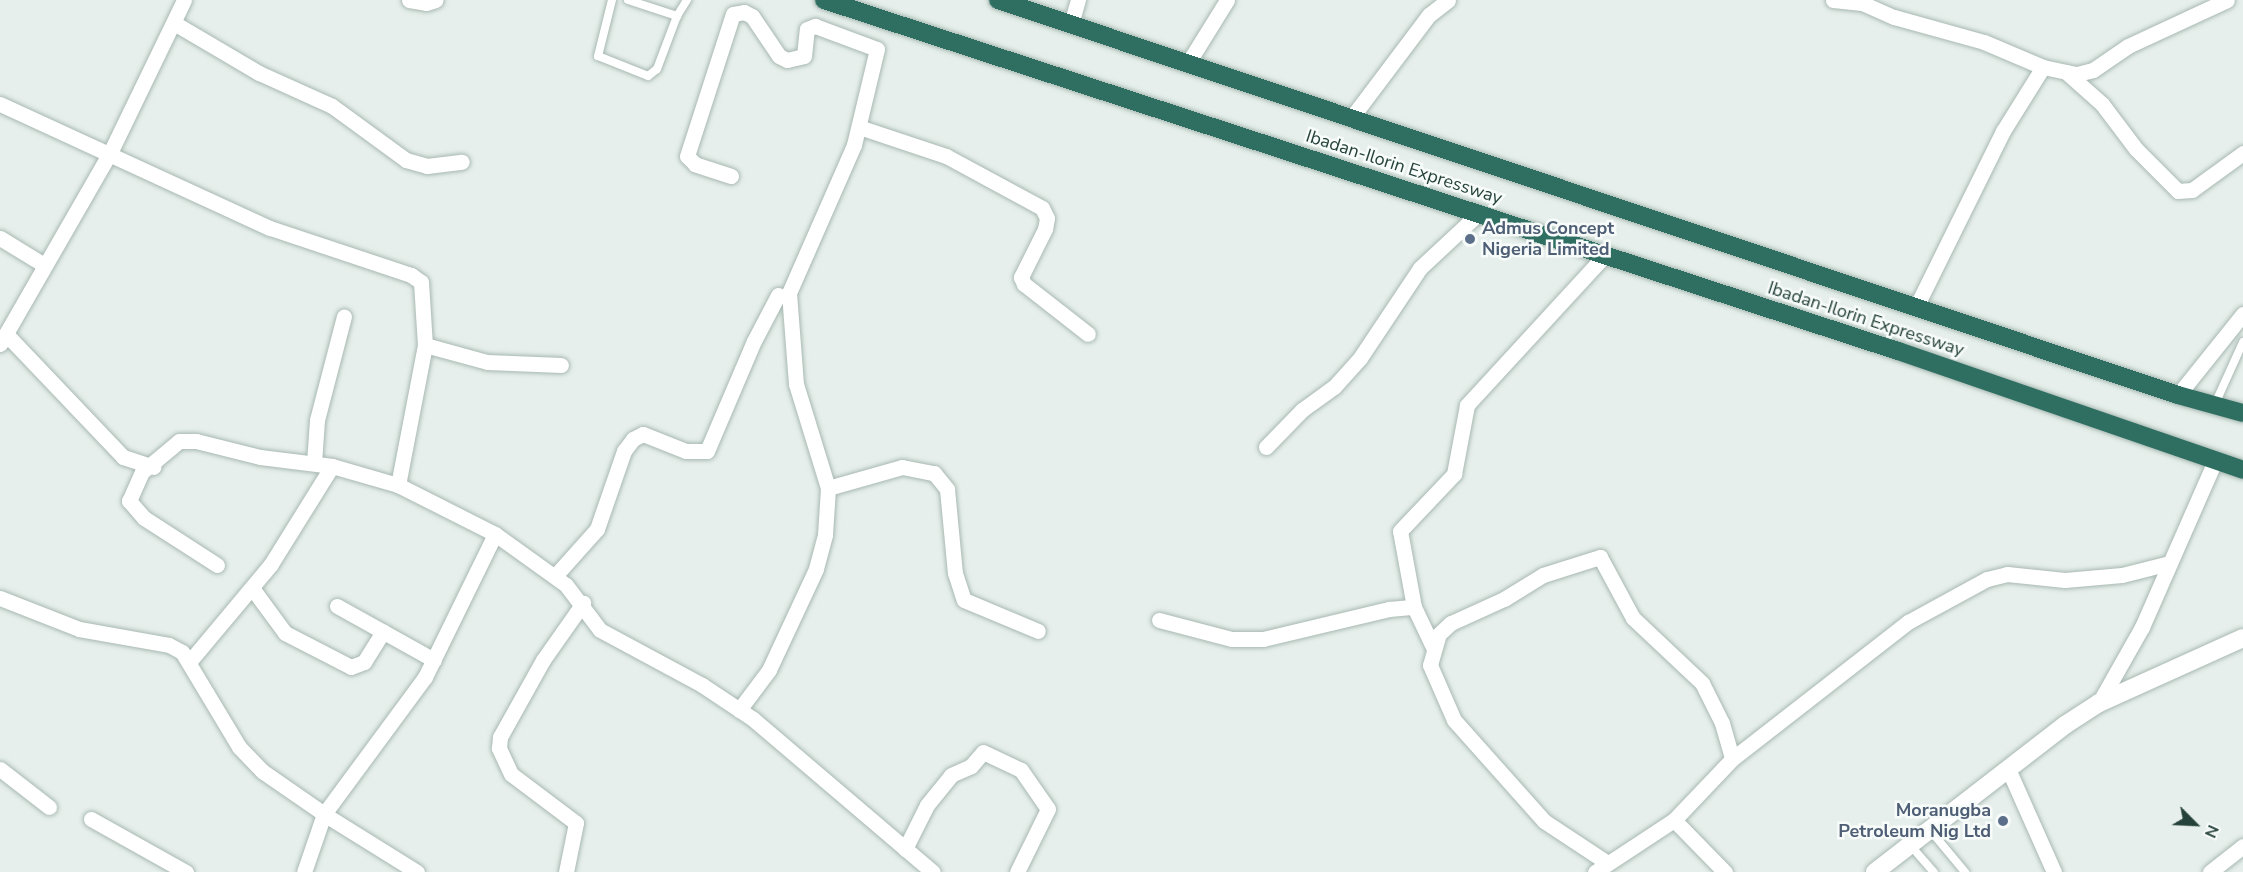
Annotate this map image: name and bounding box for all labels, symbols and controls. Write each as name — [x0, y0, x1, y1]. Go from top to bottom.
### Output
street label: Ibadan-Ilorin Expressway — [1303, 125, 1505, 209]
place label: Admus Concept Nigeria Limited — [1482, 218, 1614, 260]
marker: Admus Concept Nigeria Limited — [1463, 232, 1477, 246]
street label: Ibadan-Ilorin Expressway — [1765, 277, 1967, 361]
north arrow — [2165, 794, 2225, 854]
place label: Moranugba Petroleum Nig Ltd — [1838, 800, 1991, 842]
marker: Moranugba Petroleum Nig Ltd — [1996, 814, 2010, 828]
text: N — [2199, 821, 2224, 841]

